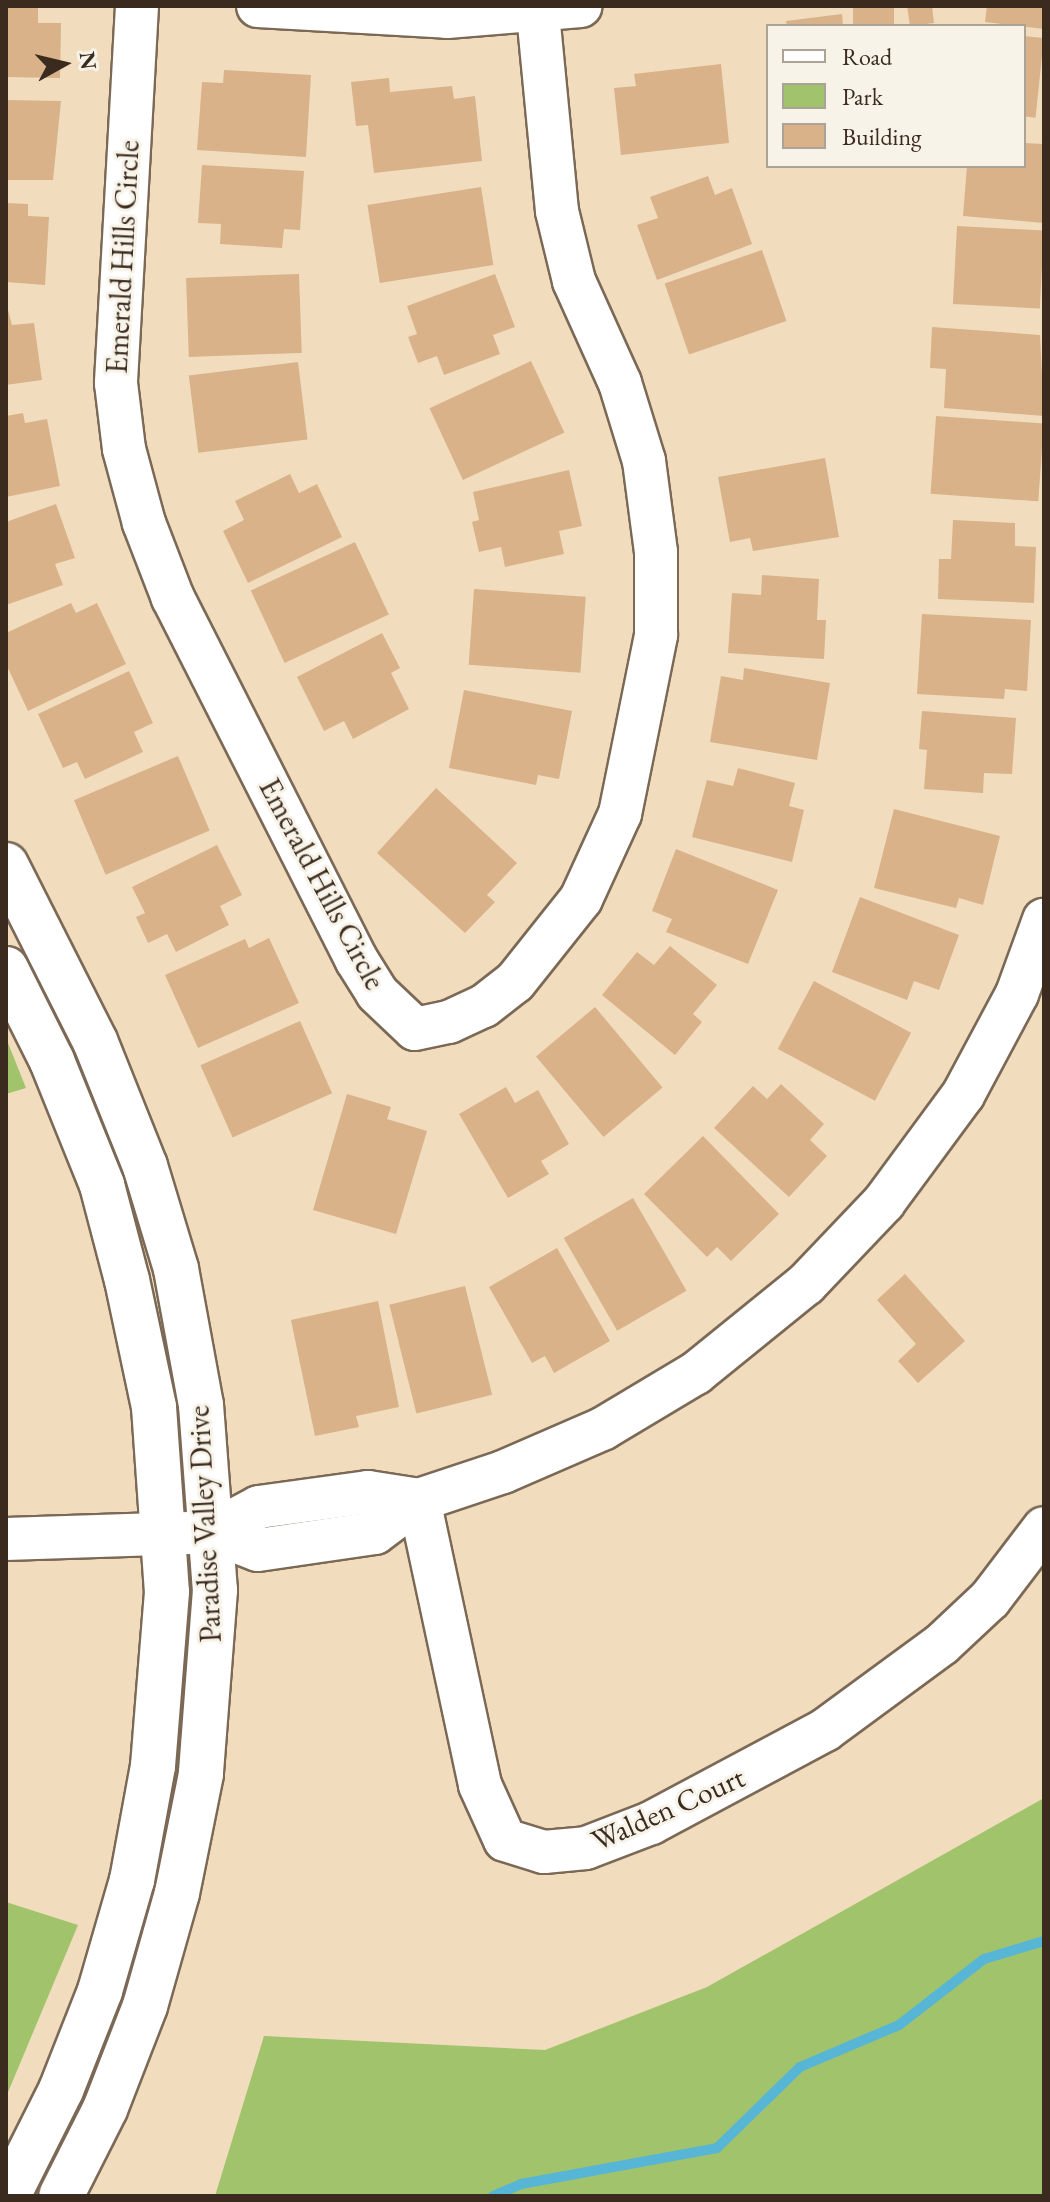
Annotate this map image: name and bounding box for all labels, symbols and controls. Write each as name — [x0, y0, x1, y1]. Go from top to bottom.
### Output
north arrow — [24, 24, 104, 104]
legend — [766, 24, 1026, 168]
text: Road — [842, 41, 892, 72]
text: N — [73, 50, 104, 71]
text: Park — [842, 81, 883, 112]
text: Building — [842, 121, 922, 152]
street label: Emerald Hills Circle — [99, 139, 147, 375]
street label: Emerald Hills Circle — [251, 772, 393, 996]
street label: Paradise Valley Drive — [181, 1405, 229, 1643]
street label: Walden Court — [586, 1759, 750, 1859]

